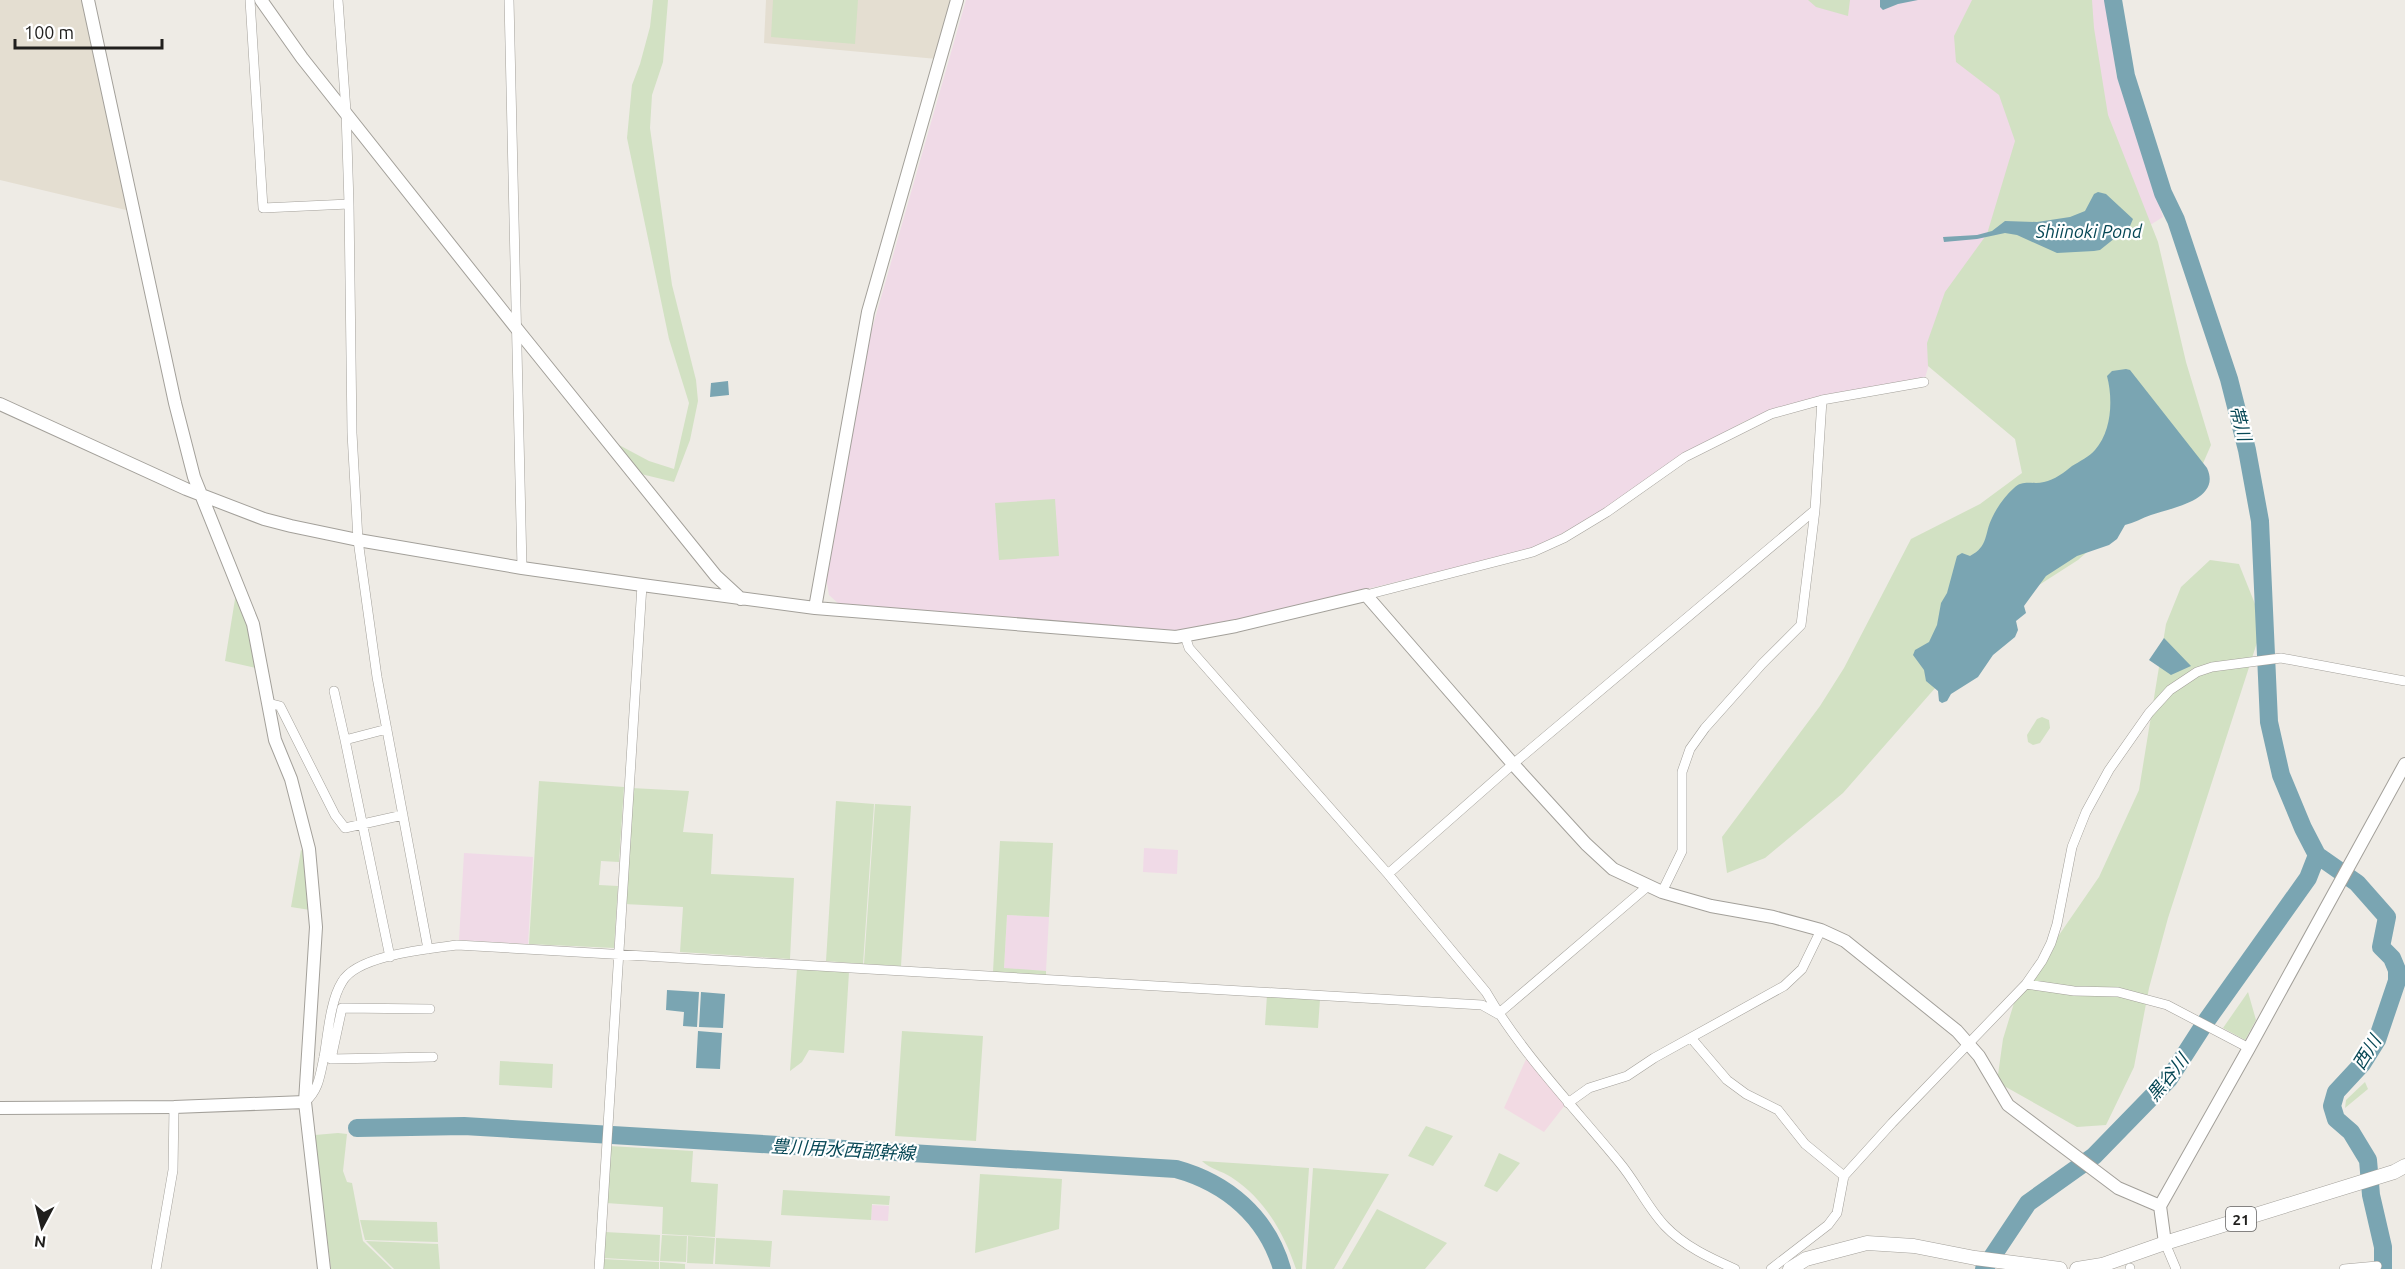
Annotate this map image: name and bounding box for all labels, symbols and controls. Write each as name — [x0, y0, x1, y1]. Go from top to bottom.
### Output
scale bar — [15, 12, 162, 50]
text: 100 m — [24, 22, 74, 42]
water label: Shiinoki Pond — [2035, 221, 2143, 241]
water label: 帯川 — [2227, 403, 2256, 445]
water label: 西川 — [2348, 1030, 2385, 1073]
water label: 黒谷川 — [2142, 1048, 2193, 1104]
water label: 豊川用水西部幹線 — [771, 1135, 917, 1163]
north arrow — [12, 1197, 72, 1257]
road number: 21 — [2226, 1207, 2256, 1231]
text: N — [33, 1232, 47, 1252]

